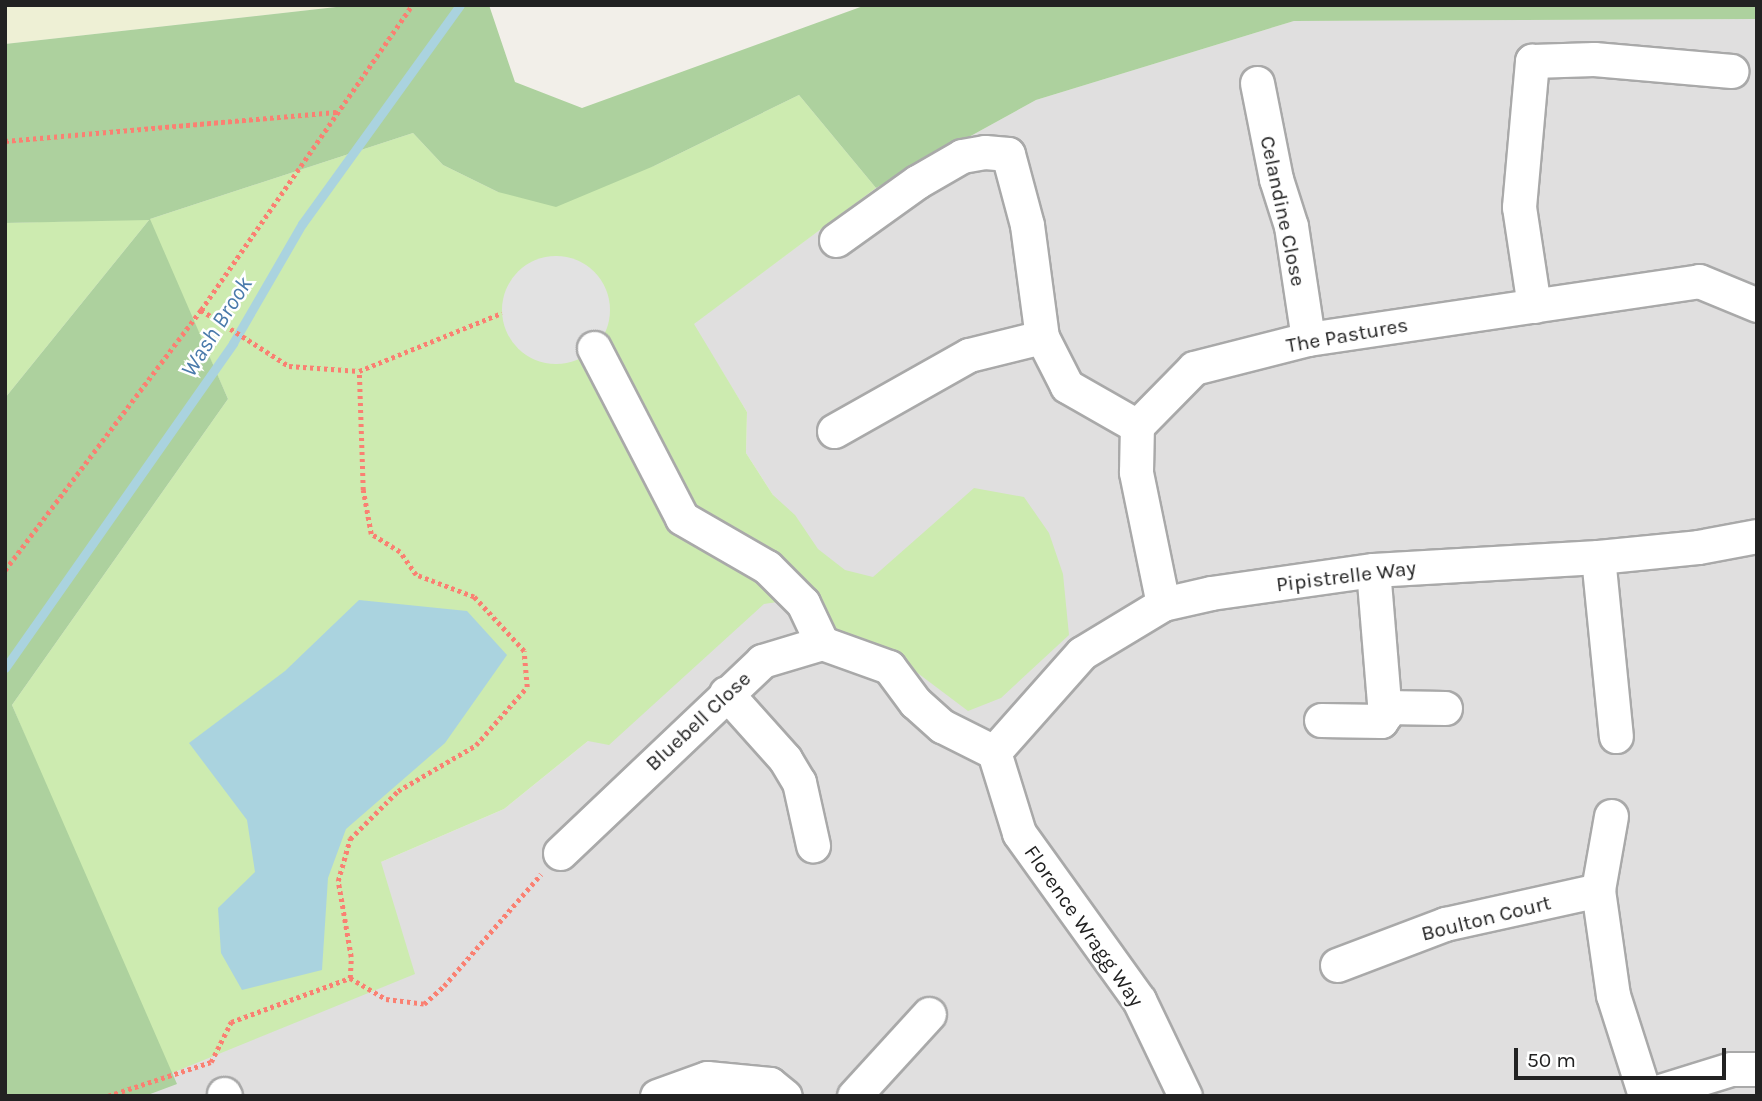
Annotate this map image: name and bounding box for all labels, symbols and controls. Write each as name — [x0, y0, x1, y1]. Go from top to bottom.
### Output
street label: Celandine Close — [1255, 134, 1311, 288]
water label: Wash Brook — [175, 272, 259, 382]
street label: The Pastures — [1284, 312, 1410, 358]
street label: Pipistrelle Way — [1275, 555, 1417, 597]
street label: Bluebell Close — [640, 666, 756, 776]
street label: Florence Wragg Way — [1019, 840, 1149, 1012]
street label: Boulton Court — [1419, 890, 1553, 946]
scale bar — [1517, 1034, 1729, 1078]
text: 50 m — [1527, 1048, 1576, 1072]

